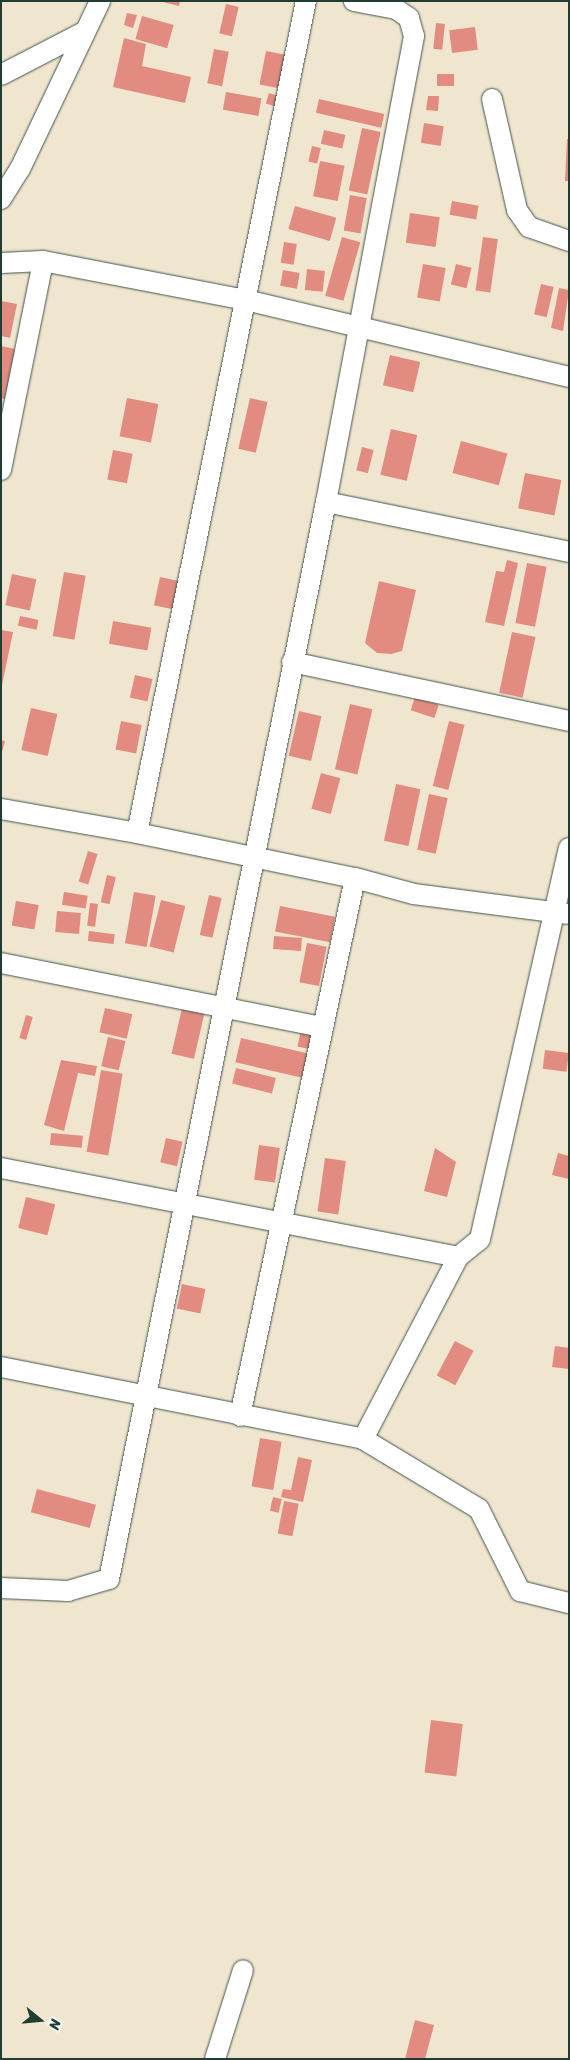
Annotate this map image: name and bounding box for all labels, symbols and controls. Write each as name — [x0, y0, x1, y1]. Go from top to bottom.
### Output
north arrow — [15, 1995, 65, 2045]
text: N — [41, 2016, 68, 2033]

